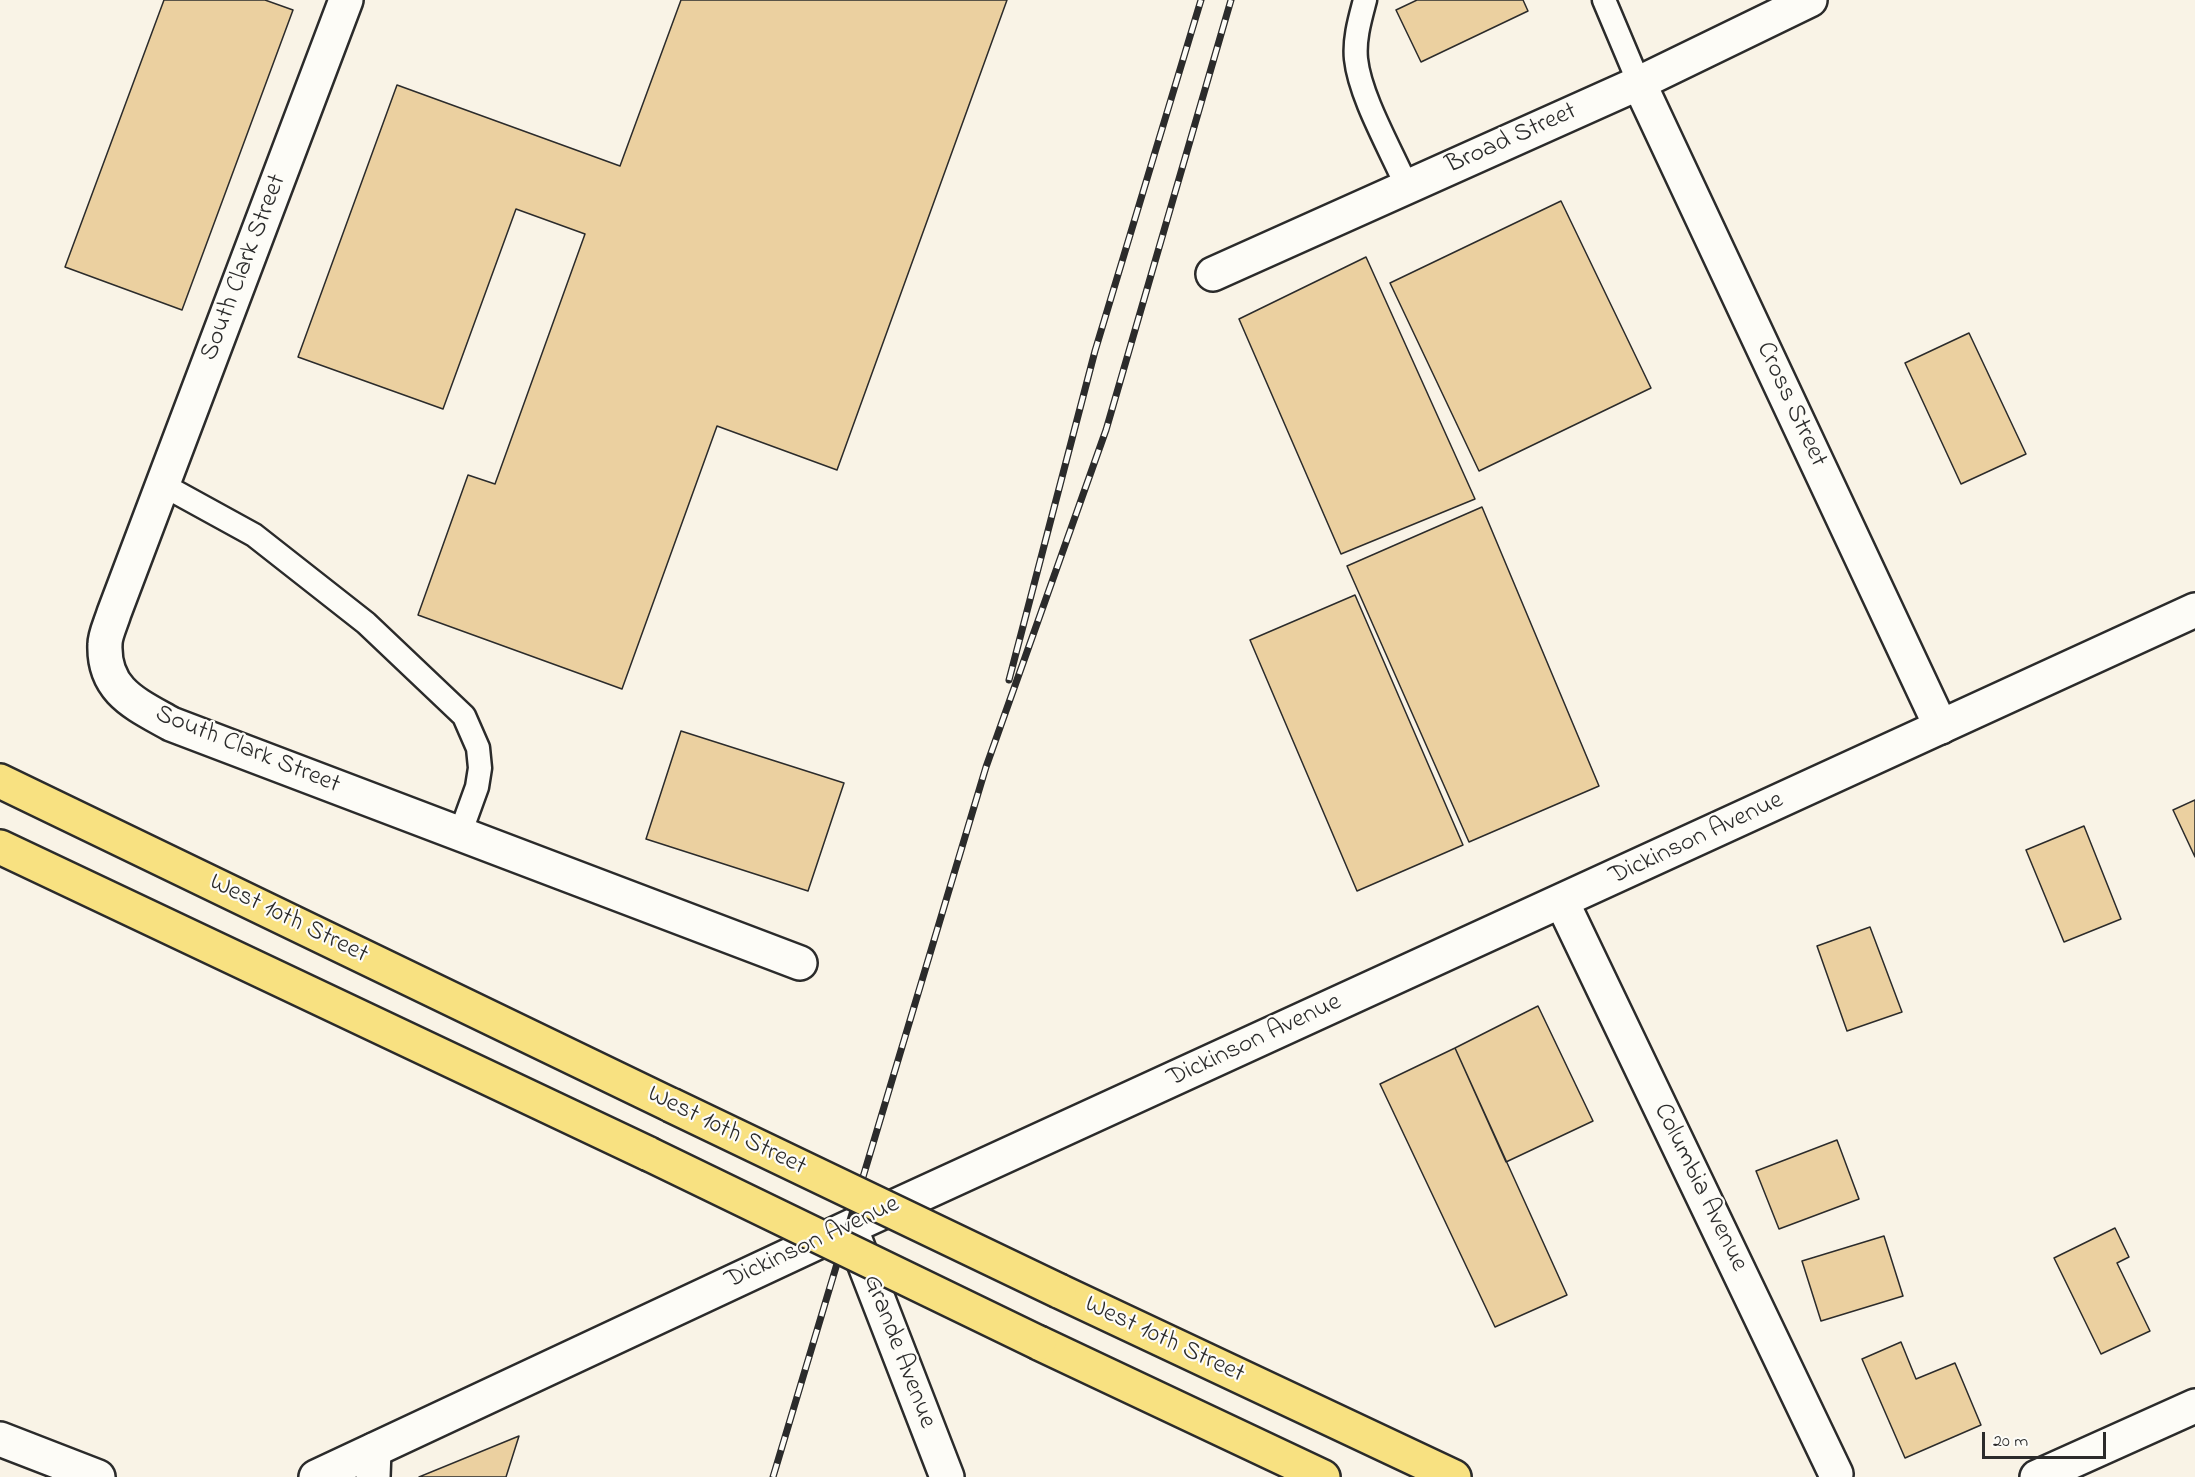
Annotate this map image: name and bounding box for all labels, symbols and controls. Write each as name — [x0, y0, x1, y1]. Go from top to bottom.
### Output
street label: Broad Street — [1442, 97, 1582, 183]
street label: South Clark Street — [195, 171, 295, 365]
street label: Cross Street — [1747, 338, 1833, 472]
street label: South Clark Street — [150, 700, 344, 802]
street label: Dickinson Avenue — [1605, 786, 1789, 894]
street label: West 10th Street — [203, 868, 373, 972]
street label: Dickinson Avenue — [1163, 988, 1347, 1096]
street label: West 10th Street — [641, 1080, 811, 1184]
street label: Columbia Avenue — [1645, 1099, 1753, 1277]
street label: Dickinson Avenue — [721, 1190, 905, 1298]
street label: Grande Avenue — [854, 1271, 942, 1433]
street label: West 10th Street — [1079, 1290, 1249, 1392]
scale bar — [1985, 1420, 2110, 1458]
text: 20 m — [1993, 1429, 2028, 1455]

